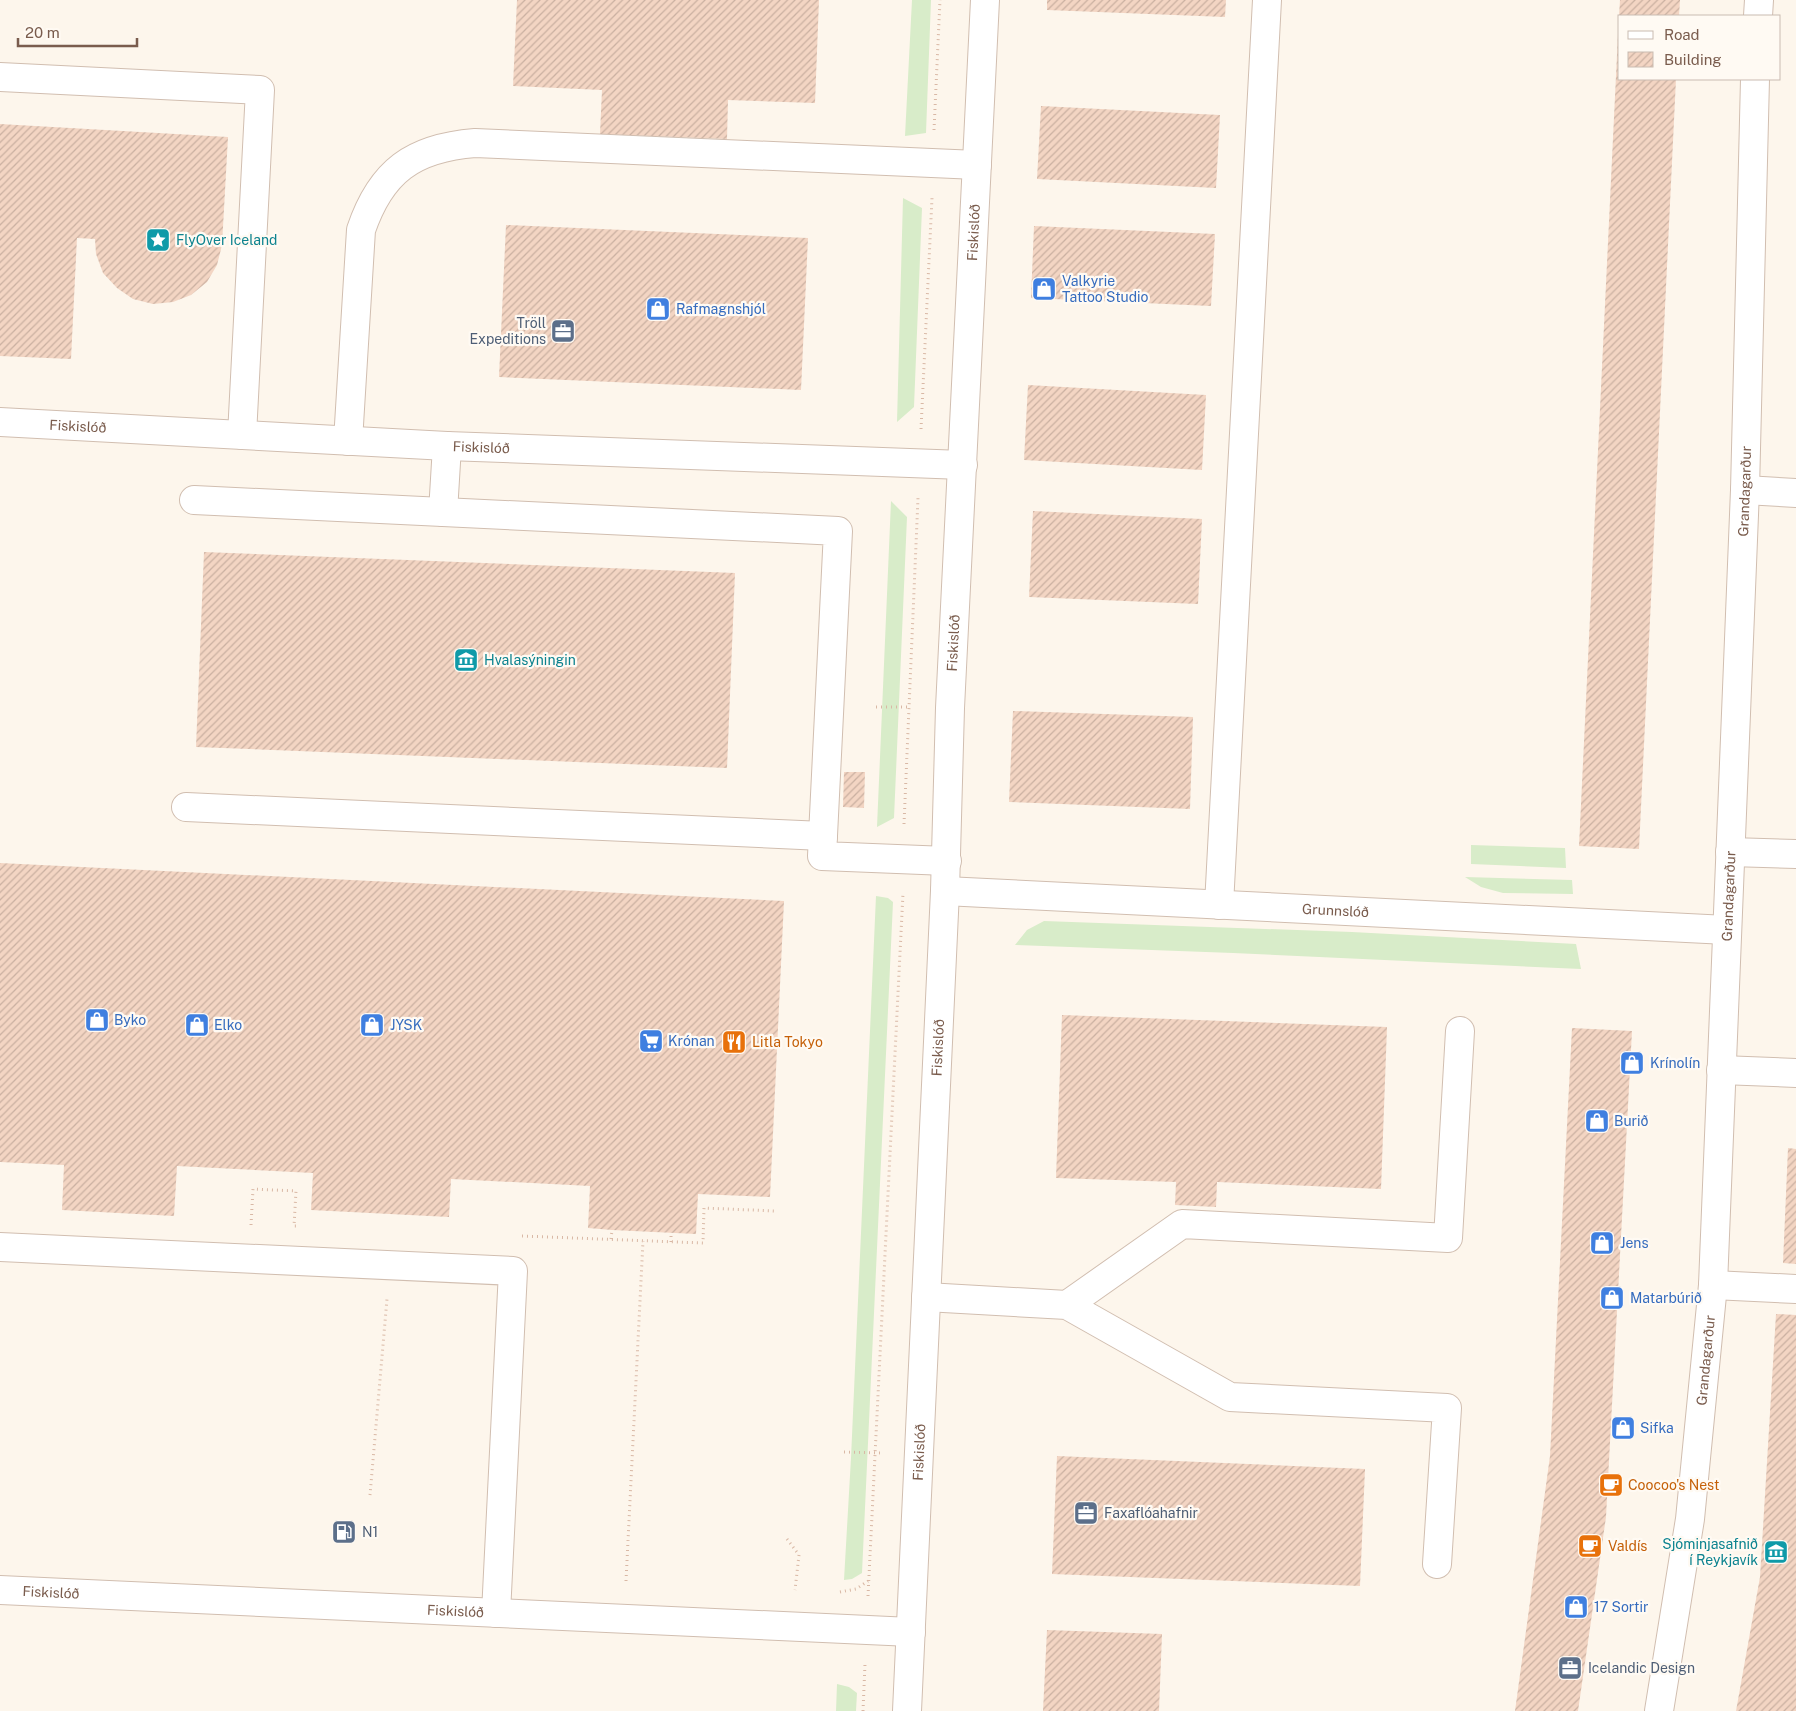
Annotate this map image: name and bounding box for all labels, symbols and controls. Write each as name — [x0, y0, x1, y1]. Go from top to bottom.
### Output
scale bar — [18, 15, 136, 47]
legend — [1618, 15, 1781, 80]
text: 20 m — [25, 24, 60, 41]
text: Road — [1664, 26, 1700, 43]
text: Building — [1664, 51, 1722, 68]
street label: Fiskislóð — [964, 204, 983, 261]
place icon: FlyOver Iceland — [145, 227, 171, 253]
place label: FlyOver Iceland — [176, 232, 277, 248]
place label: Valkyrie Tattoo Studio — [1062, 273, 1149, 305]
shop icon: Valkyrie Tattoo Studio — [1031, 276, 1057, 302]
shop icon: Rafmagnshjól — [645, 296, 671, 322]
place label: Rafmagnshjól — [676, 301, 766, 317]
place label: Tröll Expeditions — [469, 315, 546, 347]
office icon: Tröll Expeditions — [550, 318, 576, 344]
street label: Fiskislóð — [49, 417, 107, 436]
street label: Fiskislóð — [453, 438, 510, 456]
street label: Grandagarður — [1735, 446, 1754, 537]
street label: Fiskislóð — [944, 614, 963, 672]
museum icon: Hvalasýningin — [453, 647, 479, 673]
place label: Hvalasýningin — [484, 652, 576, 668]
street label: Grandagarður — [1719, 850, 1738, 942]
street label: Grunnslóð — [1302, 901, 1369, 920]
shop icon: Byko — [84, 1007, 110, 1033]
place label: Byko — [114, 1012, 146, 1028]
shop icon: Elko — [184, 1012, 210, 1038]
shop icon: JYSK — [359, 1012, 385, 1038]
place label: Elko — [214, 1017, 242, 1033]
place label: JYSK — [390, 1017, 423, 1033]
street label: Fiskislóð — [928, 1019, 947, 1077]
supermarket icon: Krónan — [638, 1028, 664, 1054]
restaurant icon: Litla Tokyo — [721, 1029, 747, 1055]
place label: Krónan — [668, 1033, 715, 1049]
place label: Litla Tokyo — [752, 1034, 823, 1050]
shop icon: Krínolín — [1619, 1050, 1645, 1076]
place label: Krínolín — [1650, 1055, 1700, 1071]
shop icon: Burið — [1584, 1108, 1610, 1134]
place label: Burið — [1614, 1113, 1649, 1129]
shop icon: Jens — [1589, 1230, 1615, 1256]
place label: Jens — [1620, 1235, 1648, 1251]
shop icon: Matarbúrið — [1599, 1285, 1625, 1311]
place label: Matarbúrið — [1630, 1290, 1702, 1306]
street label: Grandagarður — [1693, 1314, 1718, 1406]
shop icon: Sifka — [1610, 1415, 1636, 1441]
place label: Sifka — [1640, 1420, 1674, 1436]
street label: Fiskislóð — [910, 1423, 928, 1481]
cafe icon: Coocoo's Nest — [1598, 1472, 1624, 1498]
place label: Coocoo's Nest — [1628, 1477, 1719, 1493]
office icon: Faxaflóahafnir — [1073, 1500, 1099, 1526]
place label: Faxaflóahafnir — [1104, 1505, 1198, 1521]
fuel station icon: N1 — [331, 1519, 357, 1545]
place label: N1 — [362, 1524, 378, 1540]
cafe icon: Valdís — [1577, 1533, 1603, 1559]
place label: Sjóminjasafnið í Reykjavík — [1662, 1536, 1758, 1568]
place label: Valdís — [1608, 1538, 1647, 1554]
museum icon: Sjóminjasafnið í Reykjavík — [1763, 1539, 1789, 1565]
street label: Fiskislóð — [22, 1583, 80, 1602]
shop icon: 17 Sortir — [1563, 1594, 1589, 1620]
place label: 17 Sortir — [1594, 1599, 1649, 1615]
street label: Fiskislóð — [427, 1602, 484, 1620]
office icon: Icelandic Design — [1557, 1655, 1583, 1681]
place label: Icelandic Design — [1588, 1660, 1695, 1676]

